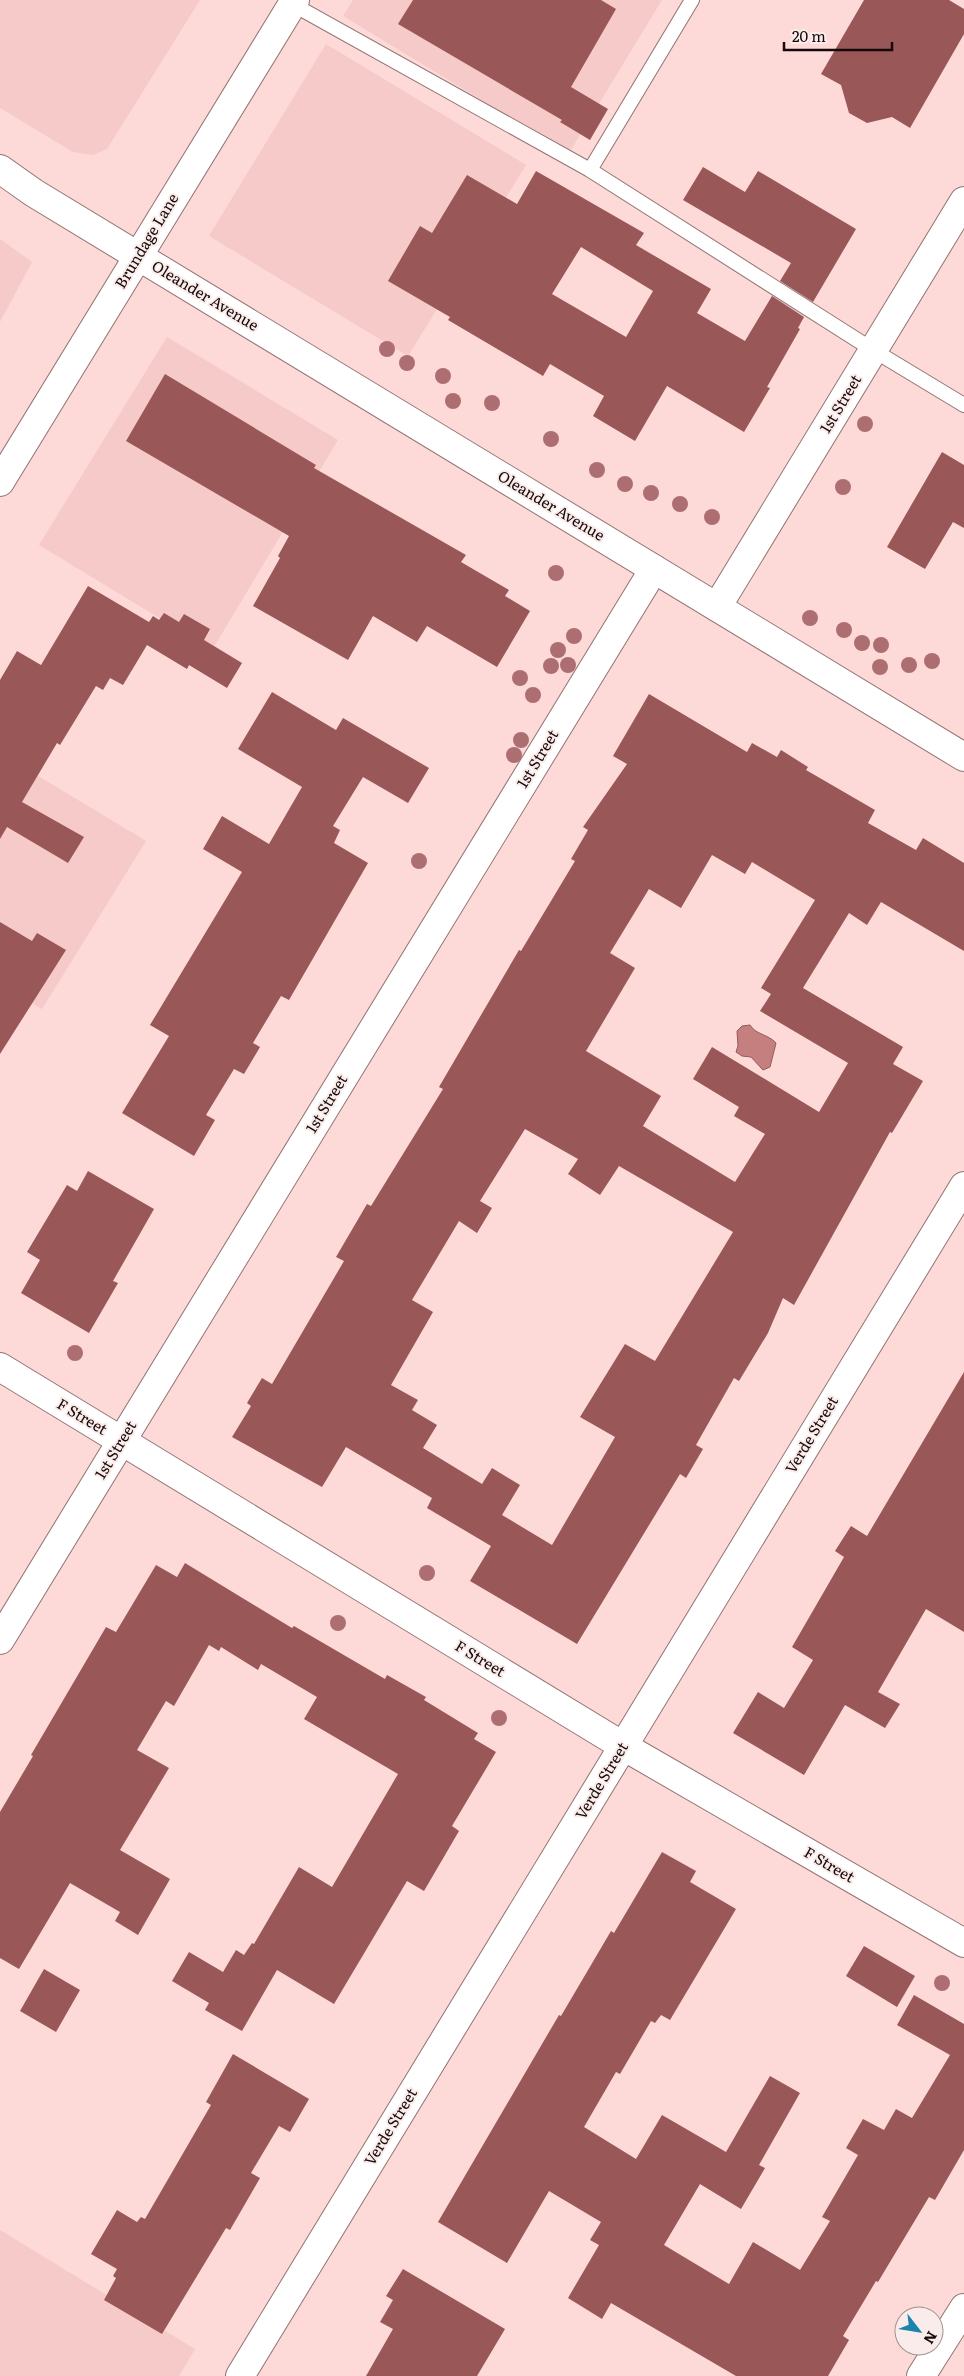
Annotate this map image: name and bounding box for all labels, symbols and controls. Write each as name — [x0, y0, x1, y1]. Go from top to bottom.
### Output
scale bar — [784, 20, 892, 52]
text: 20 m — [792, 24, 826, 47]
street label: Brundage Lane — [108, 188, 183, 292]
street label: Oleander Avenue — [148, 254, 264, 336]
street label: 1st Street — [813, 370, 866, 437]
street label: Oleander Avenue — [494, 464, 610, 546]
street label: 1st Street — [510, 725, 563, 792]
street label: 1st Street — [299, 1070, 352, 1137]
street label: Verde Street — [778, 1391, 843, 1477]
street label: F Street — [53, 1392, 112, 1440]
street label: 1st Street — [88, 1416, 141, 1483]
street label: F Street — [451, 1634, 510, 1682]
street label: Verde Street — [568, 1737, 633, 1823]
street label: F Street — [800, 1840, 859, 1887]
street label: Verde Street — [357, 2083, 422, 2169]
north arrow — [894, 2306, 944, 2356]
text: N — [919, 2328, 943, 2349]

